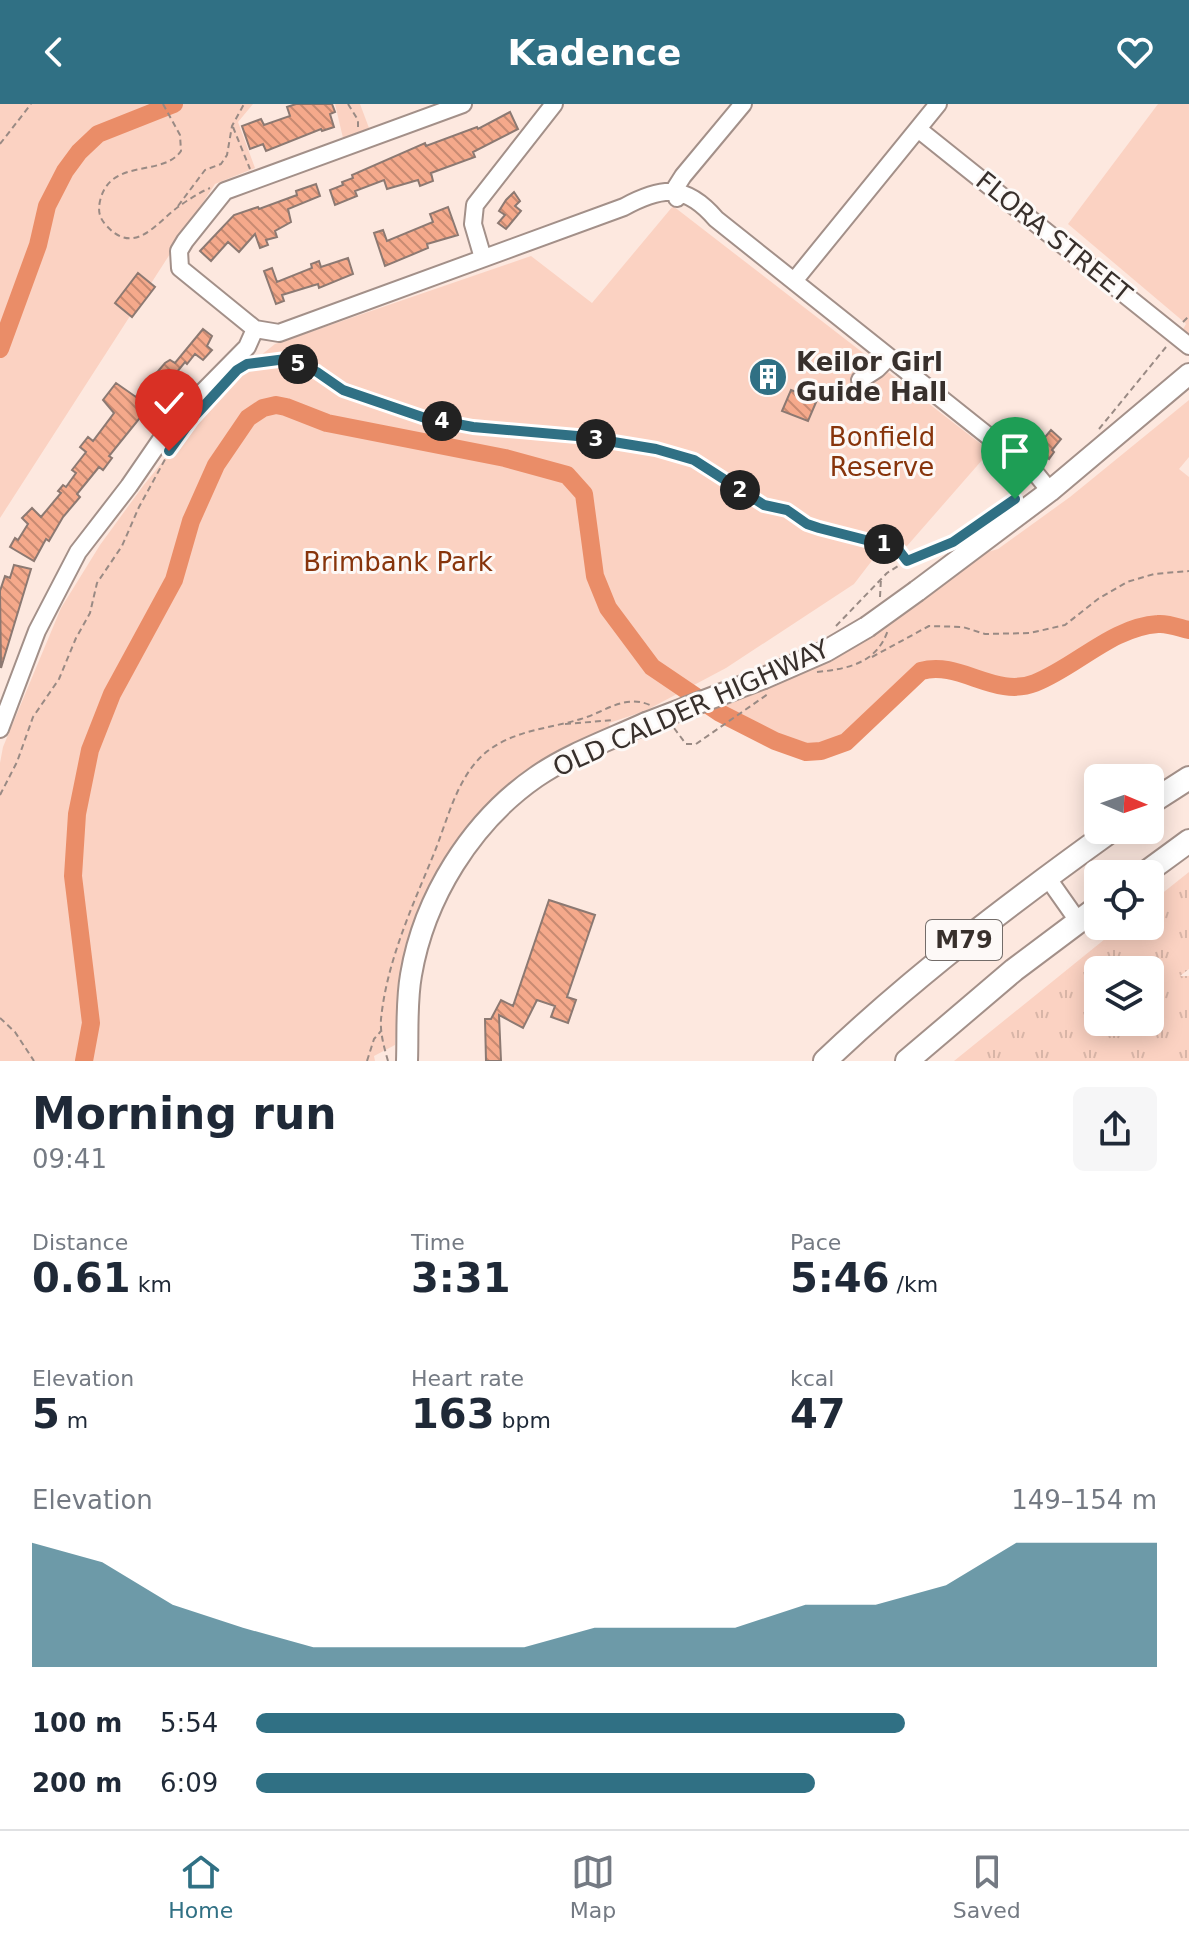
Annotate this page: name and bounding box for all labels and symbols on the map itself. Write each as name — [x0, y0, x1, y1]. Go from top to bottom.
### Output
street label: FLORA STREET — [970, 165, 1138, 309]
pin: 5 — [278, 344, 318, 384]
place label: Keilor Girl Guide Hall — [796, 347, 947, 407]
building icon: Keilor Girl Guide Hall — [747, 356, 789, 398]
pin — [135, 369, 203, 451]
pin: 4 — [422, 401, 462, 441]
pin — [981, 417, 1049, 499]
pin: 3 — [576, 419, 616, 459]
park label: Bonfield Reserve — [829, 422, 935, 482]
pin: 2 — [720, 470, 760, 510]
pin: 1 — [864, 524, 904, 564]
park label: Brimbank Park — [303, 547, 493, 577]
street label: OLD CALDER HIGHWAY — [548, 633, 834, 783]
north arrow — [1084, 764, 1164, 844]
road number: M79 — [926, 920, 1002, 960]

